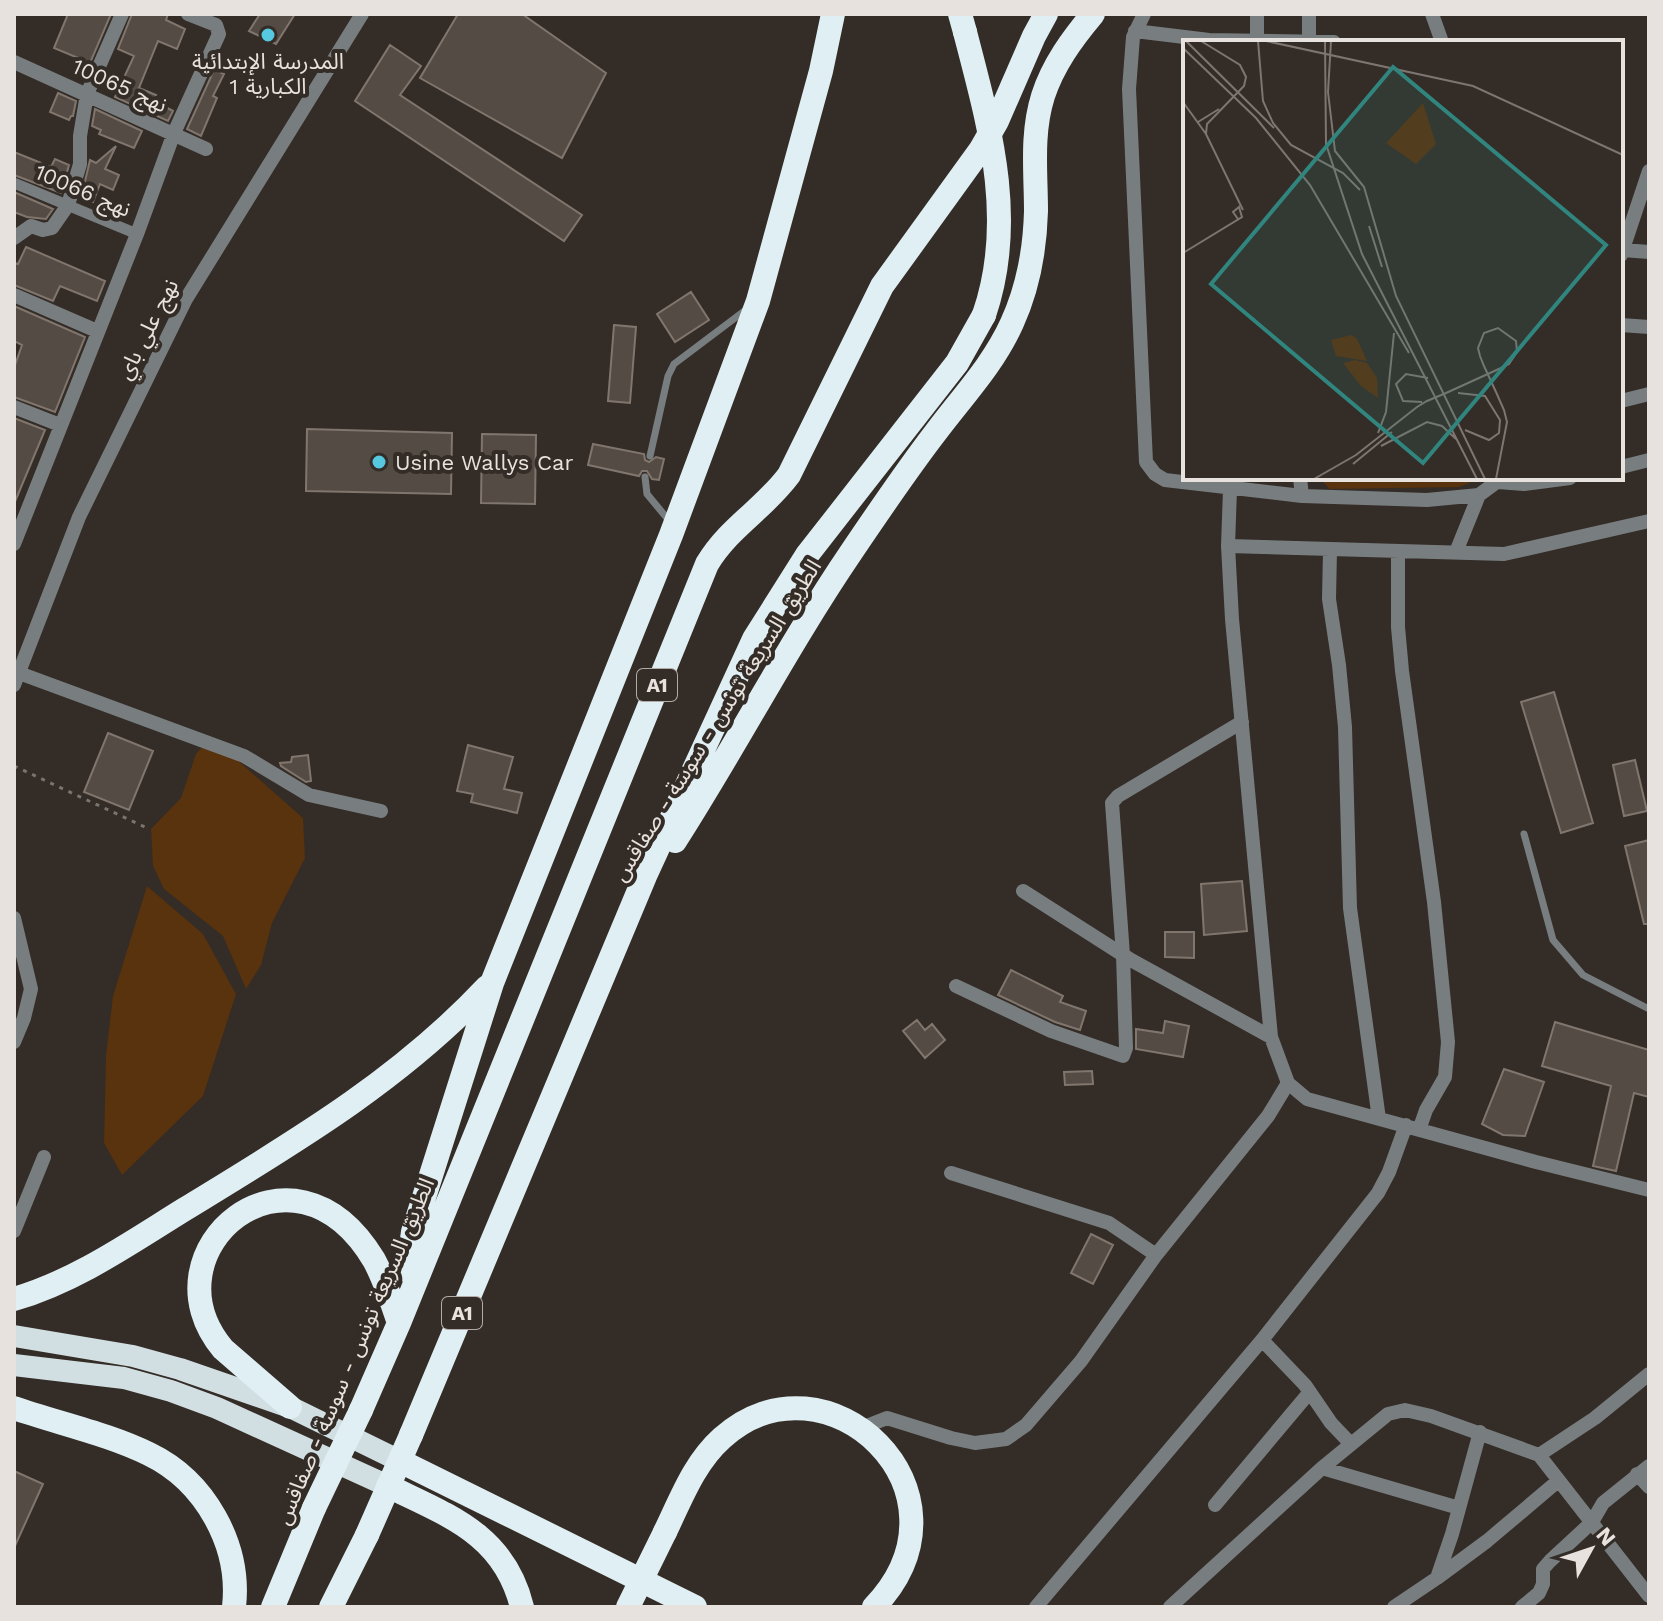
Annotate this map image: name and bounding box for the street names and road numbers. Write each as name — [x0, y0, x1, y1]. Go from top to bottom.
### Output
street label: نهج 10065 — [67, 53, 171, 121]
street label: نهج 10066 — [30, 159, 134, 225]
street label: نهج علي باي — [112, 275, 187, 385]
street label: الطريق السريعة تونس - سوسة - صفاقس — [607, 555, 827, 886]
road number: A1 — [637, 669, 677, 701]
street label: الطريق السريعة تونس - سوسة - صفاقس — [270, 1174, 440, 1529]
road number: A1 — [442, 1297, 482, 1329]

